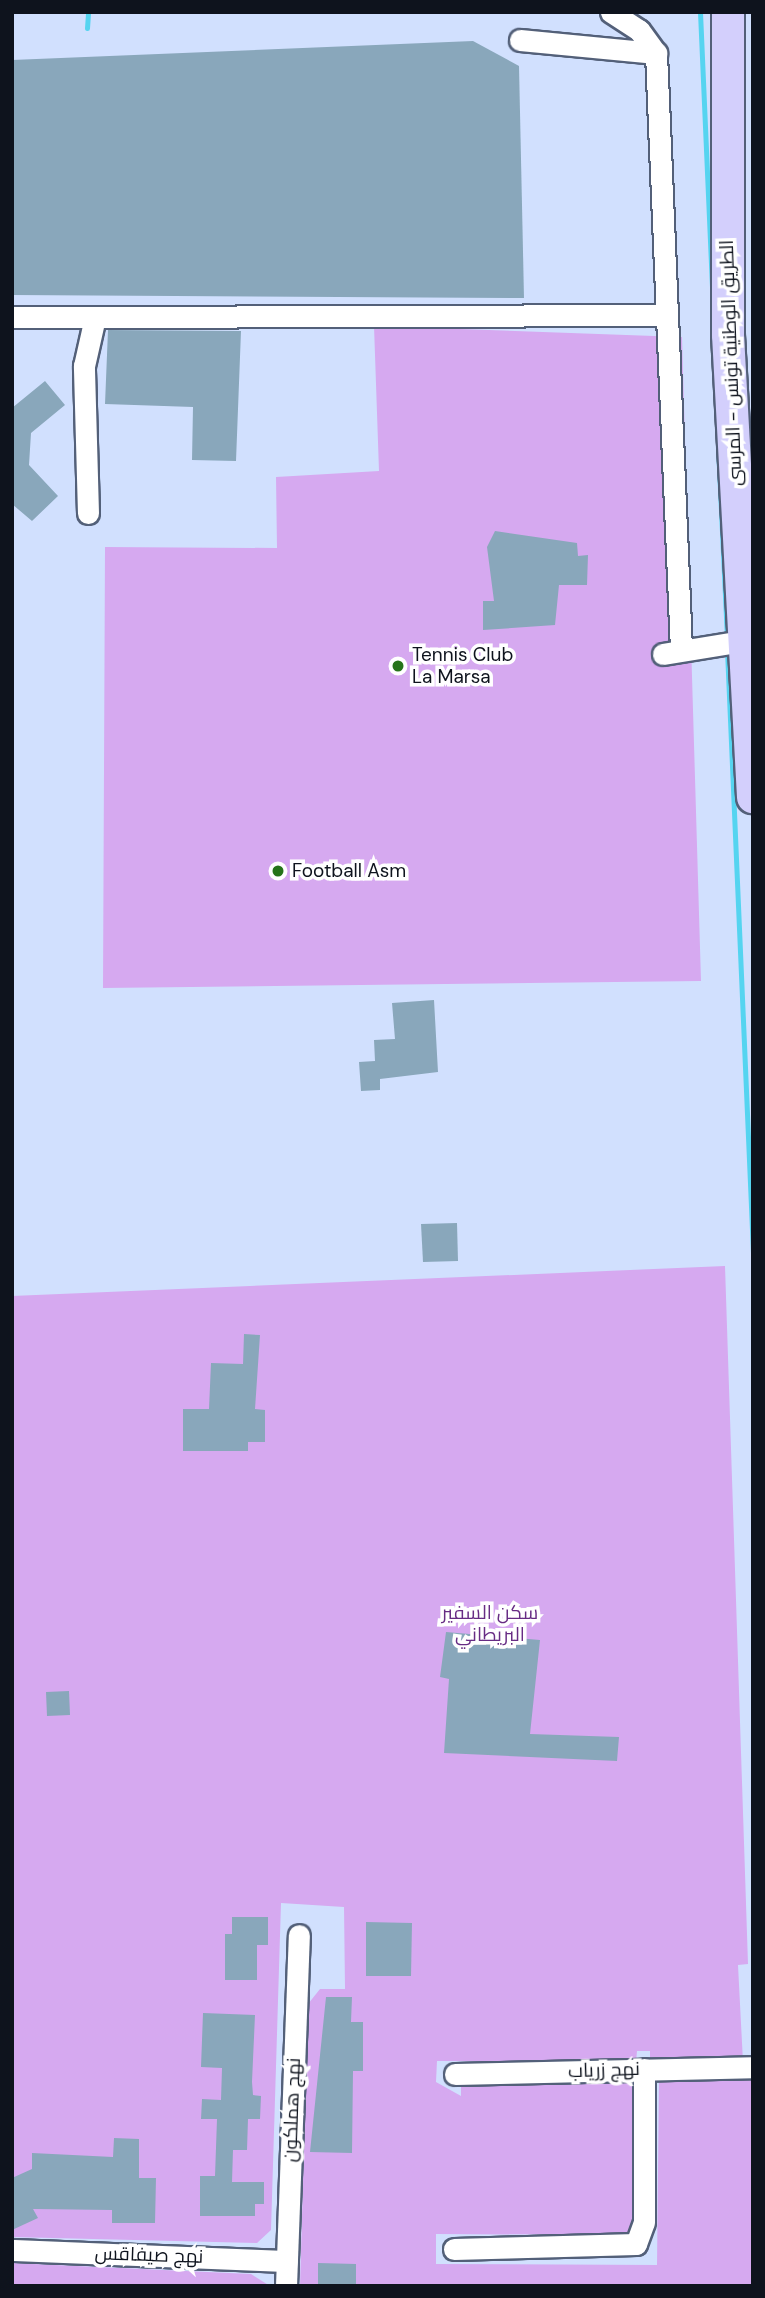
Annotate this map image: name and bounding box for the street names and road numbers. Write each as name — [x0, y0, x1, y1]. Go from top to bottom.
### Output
street label: الطريق الوطنية تونس - المرسى — [715, 240, 747, 486]
street label: نهج هملكون — [279, 2057, 305, 2163]
street label: نهج زرياب — [568, 2057, 640, 2083]
street label: نهج صيفاقس — [94, 2242, 204, 2268]

